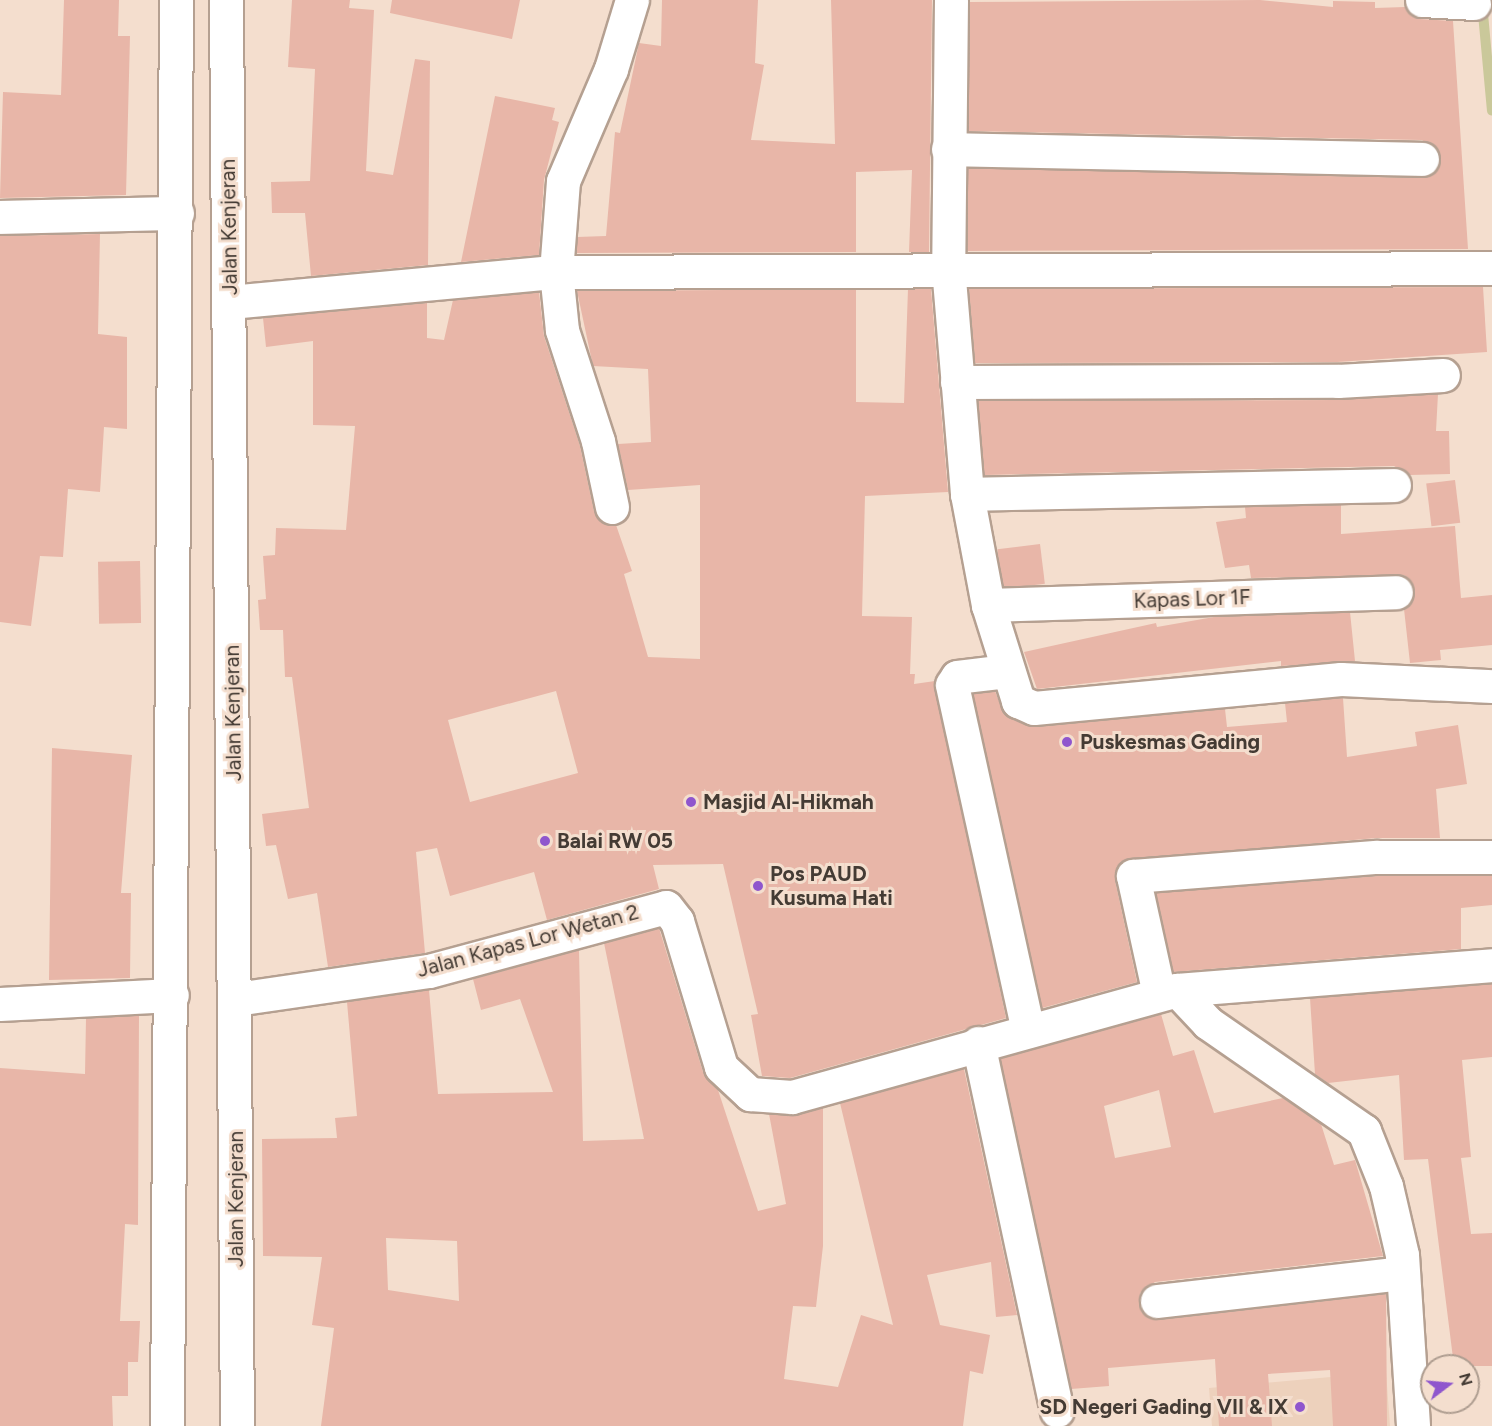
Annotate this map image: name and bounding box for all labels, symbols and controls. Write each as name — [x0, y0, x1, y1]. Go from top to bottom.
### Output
street label: Jalan Kenjeran — [215, 159, 243, 295]
street label: Kapas Lor 1F — [1133, 584, 1251, 614]
street label: Jalan Kenjeran — [219, 645, 247, 781]
place label: Puskesmas Gading — [1080, 729, 1260, 755]
marker: Puskesmas Gading — [1058, 733, 1076, 751]
place label: Masjid Al-Hikmah — [703, 789, 874, 815]
marker: Masjid Al-Hikmah — [684, 795, 698, 809]
place label: Balai RW 05 — [557, 828, 673, 854]
marker: Balai RW 05 — [538, 834, 552, 848]
place label: Pos PAUD Kusuma Hati — [770, 861, 893, 911]
marker: Pos PAUD Kusuma Hati — [751, 879, 765, 893]
street label: Jalan Kapas Lor Wetan 2 — [414, 899, 642, 983]
street label: Jalan Kenjeran — [223, 1131, 249, 1267]
north arrow — [1420, 1354, 1480, 1414]
text: N — [1455, 1371, 1477, 1388]
place label: SD Negeri Gading VII & IX — [1039, 1394, 1288, 1420]
marker: SD Negeri Gading VII & IX — [1293, 1400, 1307, 1414]

